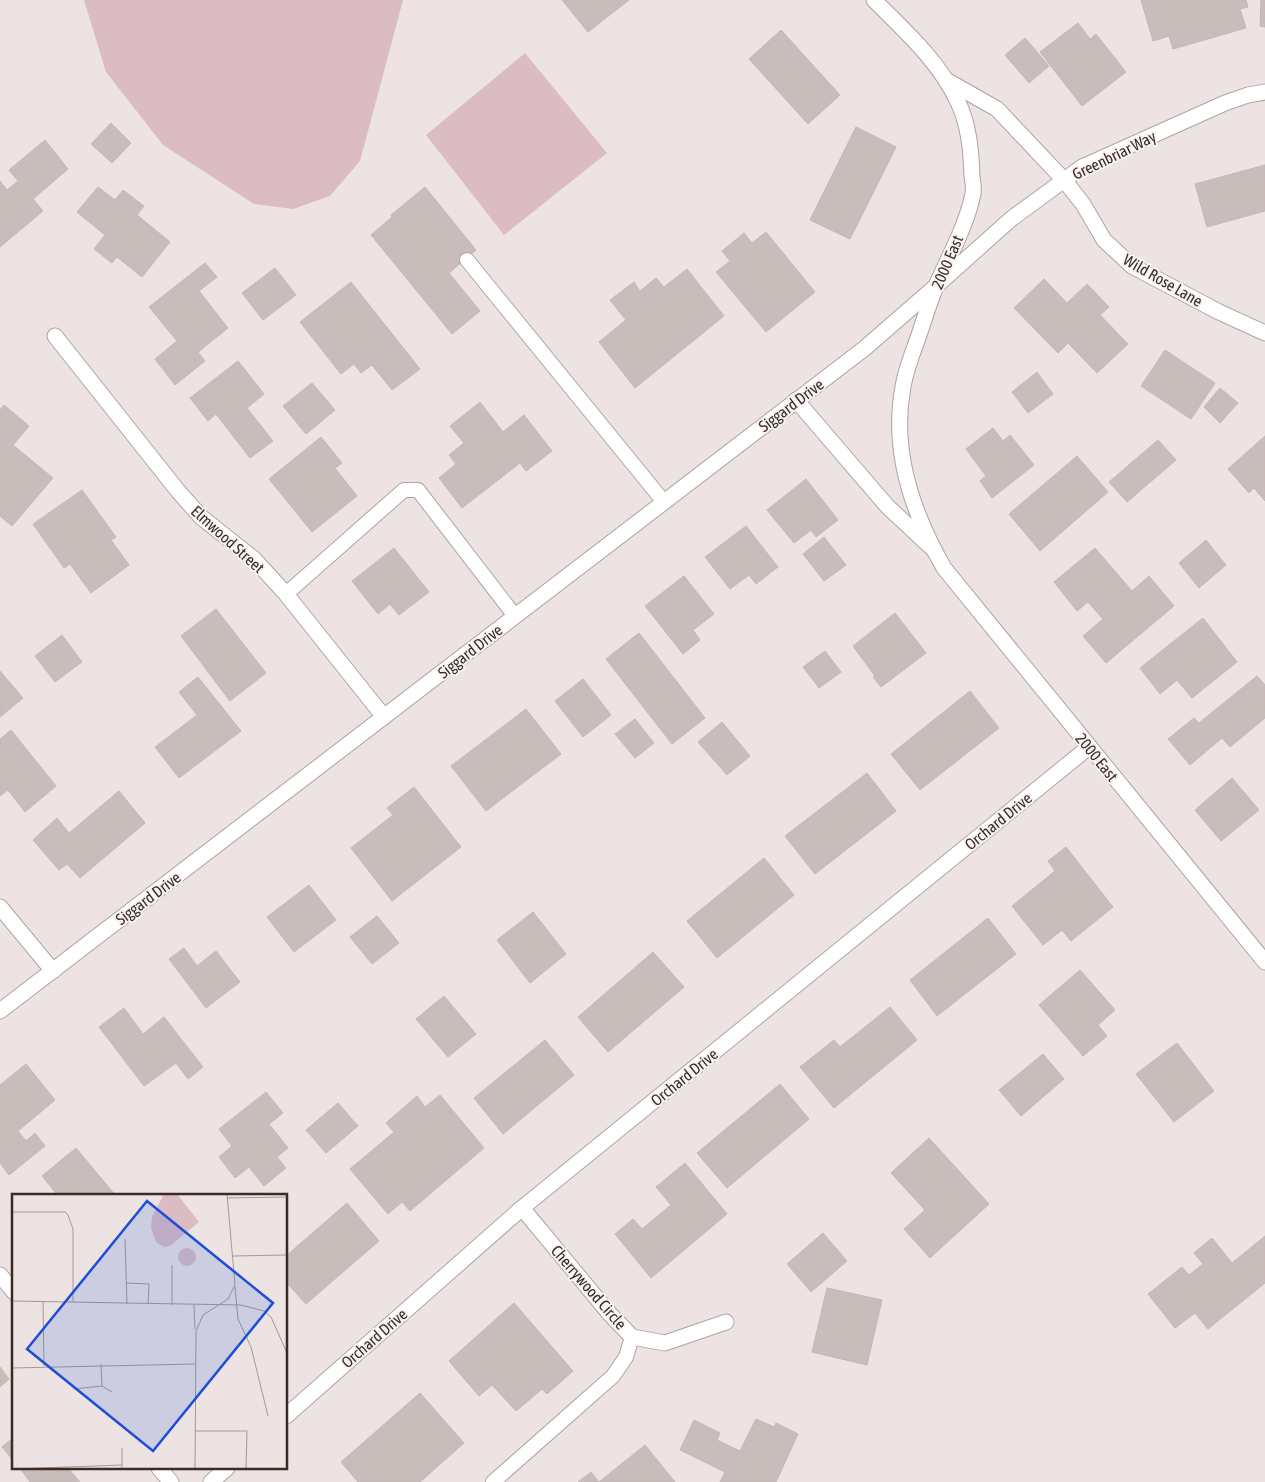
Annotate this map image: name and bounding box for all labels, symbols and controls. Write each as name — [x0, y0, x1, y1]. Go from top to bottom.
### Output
street label: Greenbriar Way — [1069, 127, 1160, 184]
street label: 2000 East — [928, 232, 967, 292]
street label: Wild Rose Lane — [1120, 250, 1206, 310]
street label: Siggard Drive — [755, 375, 828, 436]
street label: Elmwood Street — [188, 502, 268, 577]
street label: Siggard Drive — [434, 620, 506, 682]
street label: 2000 East — [1072, 729, 1122, 785]
street label: Orchard Drive — [961, 789, 1035, 853]
street label: Siggard Drive — [112, 868, 185, 929]
street label: Orchard Drive — [647, 1045, 721, 1109]
inset map — [12, 1194, 288, 1470]
street label: Cherrywood Circle — [547, 1241, 630, 1333]
street label: Orchard Drive — [338, 1305, 410, 1371]

